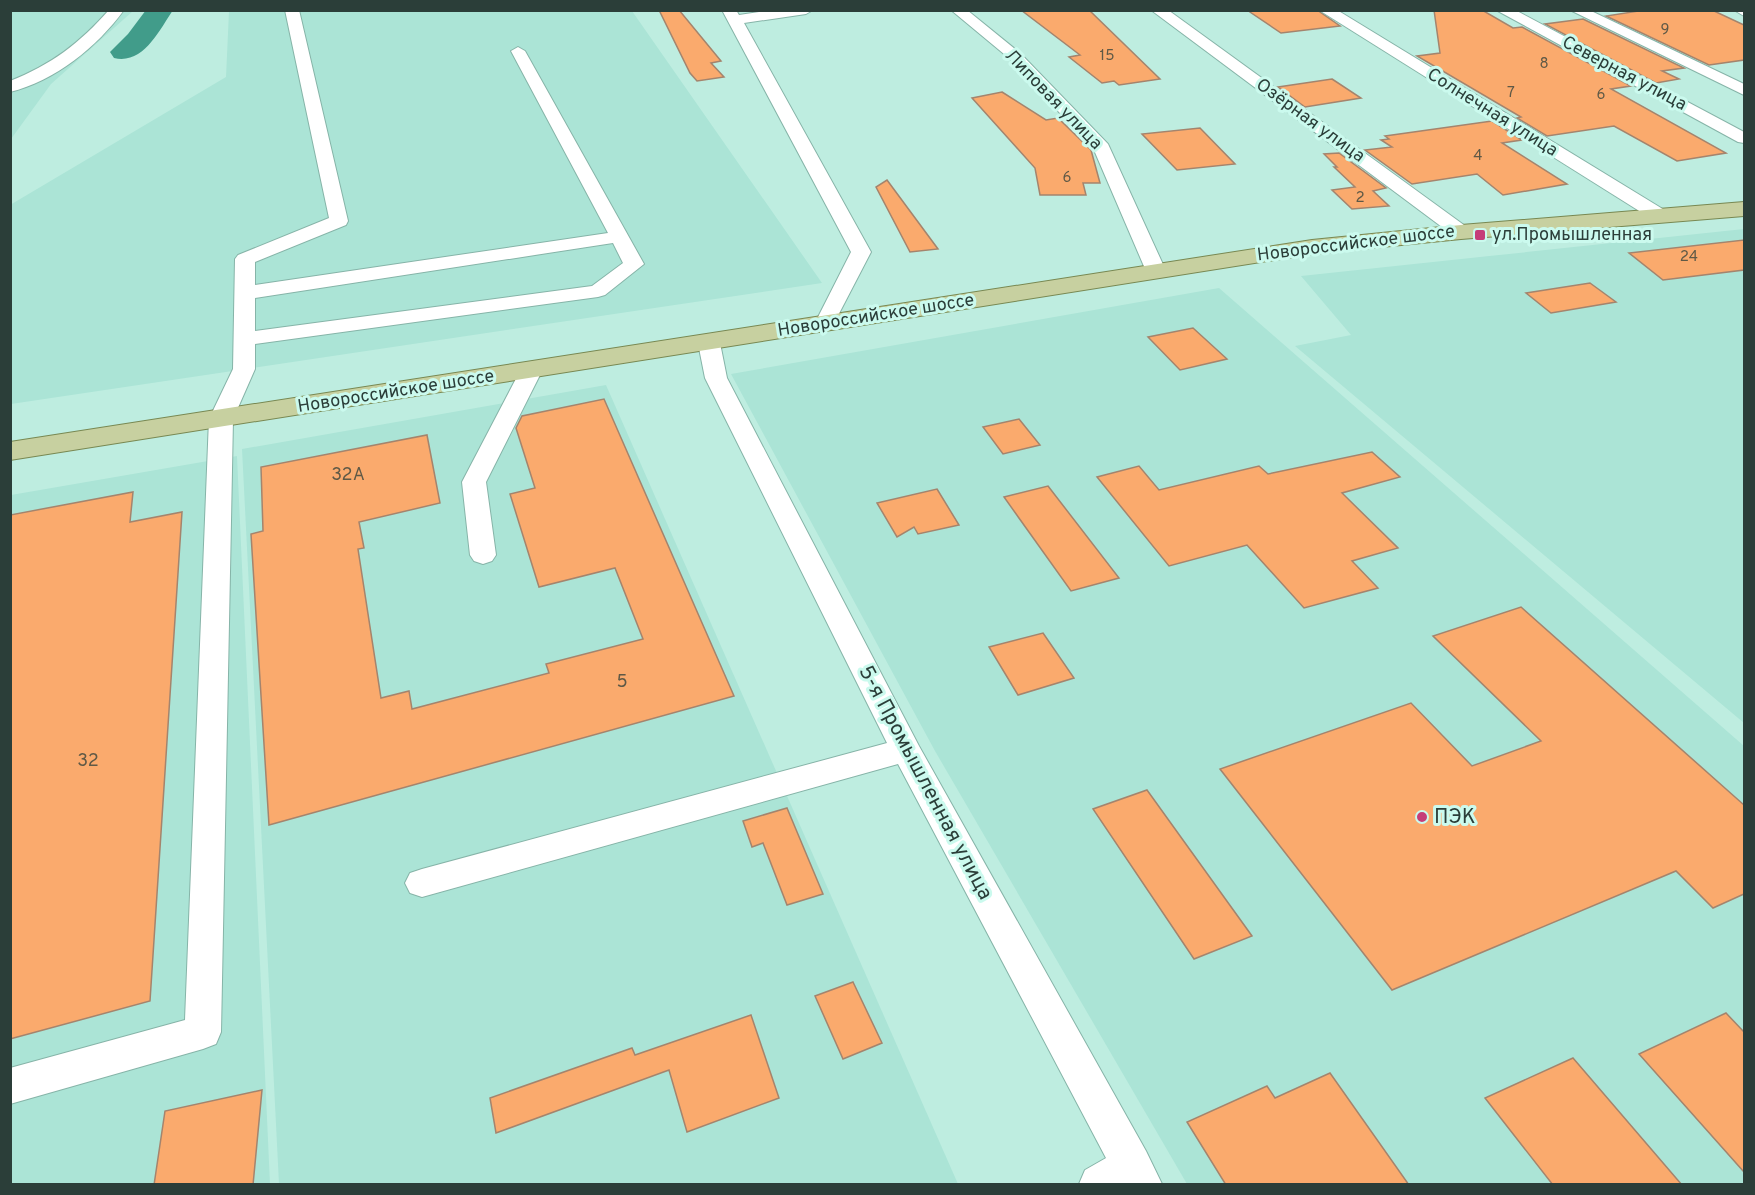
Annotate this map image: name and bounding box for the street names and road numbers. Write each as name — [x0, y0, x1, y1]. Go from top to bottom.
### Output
street label: Северная улица — [1558, 31, 1690, 117]
street label: Липовая улица — [999, 45, 1107, 155]
street label: Солнечная улица — [1422, 63, 1562, 163]
street label: Озёрная улица — [1251, 74, 1369, 168]
street label: Новороссийское шоссе — [1256, 220, 1456, 268]
street label: Новороссийское шоссе — [776, 289, 976, 343]
street label: Новороссийское шоссе — [296, 365, 496, 419]
street label: 5-я Промышленная улица — [852, 661, 998, 905]

